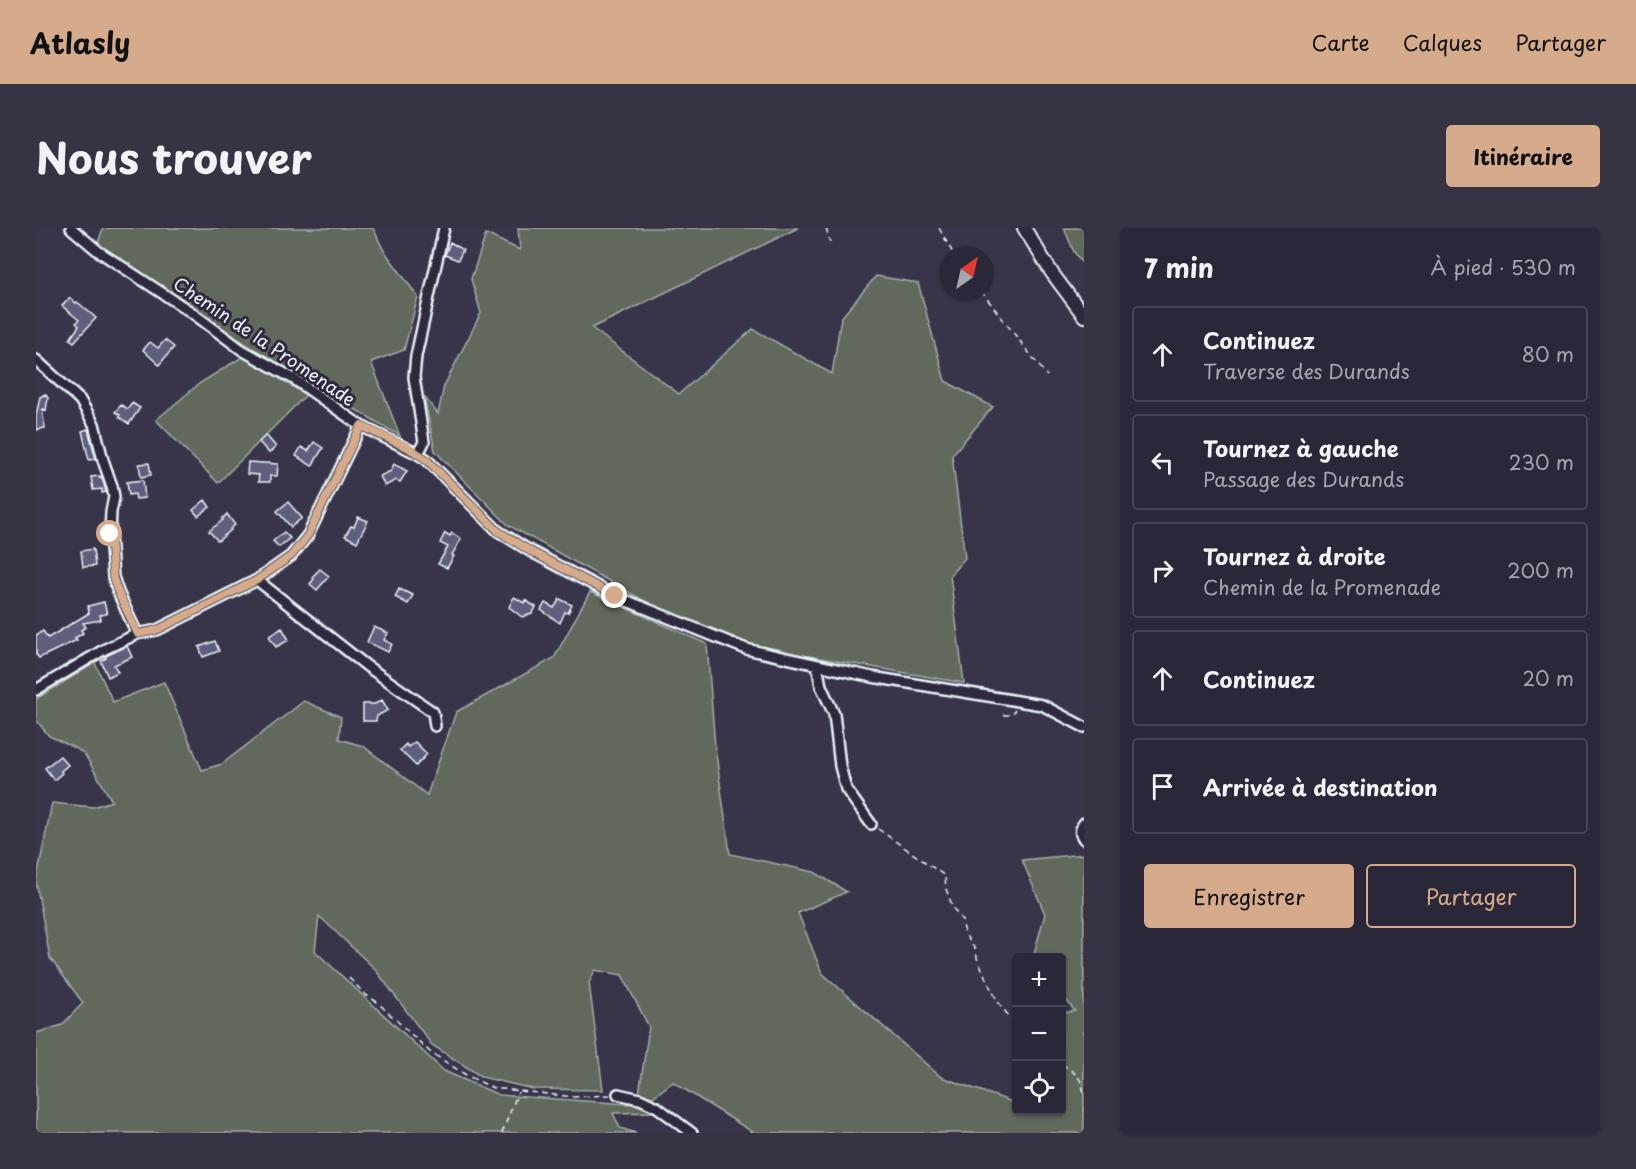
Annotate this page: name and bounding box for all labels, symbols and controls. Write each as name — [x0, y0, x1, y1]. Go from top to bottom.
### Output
text: Atlasly — [30, 21, 130, 64]
text: Carte — [1312, 26, 1370, 58]
text: Calques — [1403, 26, 1482, 58]
text: Partager — [1515, 26, 1606, 58]
text: Nous trouver — [36, 125, 312, 188]
button: Itinéraire — [1446, 125, 1600, 187]
north arrow — [940, 246, 994, 300]
text: 7 min — [1144, 248, 1214, 287]
text: À pied · 530 m — [1431, 252, 1576, 282]
street label: Chemin de la Promenade — [168, 270, 361, 412]
text: Continuez — [1203, 323, 1315, 356]
icon: ahead — [1146, 338, 1179, 371]
text: 80 m — [1522, 339, 1574, 369]
text: Traverse des Durands — [1203, 356, 1410, 386]
text: Tournez à gauche — [1203, 431, 1399, 464]
icon: left — [1146, 446, 1179, 479]
text: 230 m — [1509, 447, 1574, 477]
text: Passage des Durands — [1203, 464, 1404, 494]
route start — [96, 520, 122, 546]
text: Tournez à droite — [1203, 539, 1386, 572]
icon: right — [1146, 554, 1179, 587]
text: 200 m — [1507, 555, 1574, 585]
text: Chemin de la Promenade — [1203, 572, 1441, 602]
route end — [601, 582, 627, 608]
icon: ahead — [1146, 662, 1179, 695]
text: Continuez — [1203, 662, 1315, 695]
text: 20 m — [1522, 663, 1574, 693]
icon: arrive — [1146, 770, 1179, 803]
text: Arrivée à destination — [1203, 770, 1437, 803]
button: Enregistrer — [1144, 864, 1354, 928]
button: Partager — [1366, 864, 1576, 928]
map controls — [1012, 953, 1066, 1115]
button: + — [1012, 953, 1066, 1007]
button: − — [1012, 1007, 1066, 1061]
button: locate — [1012, 1061, 1066, 1115]

